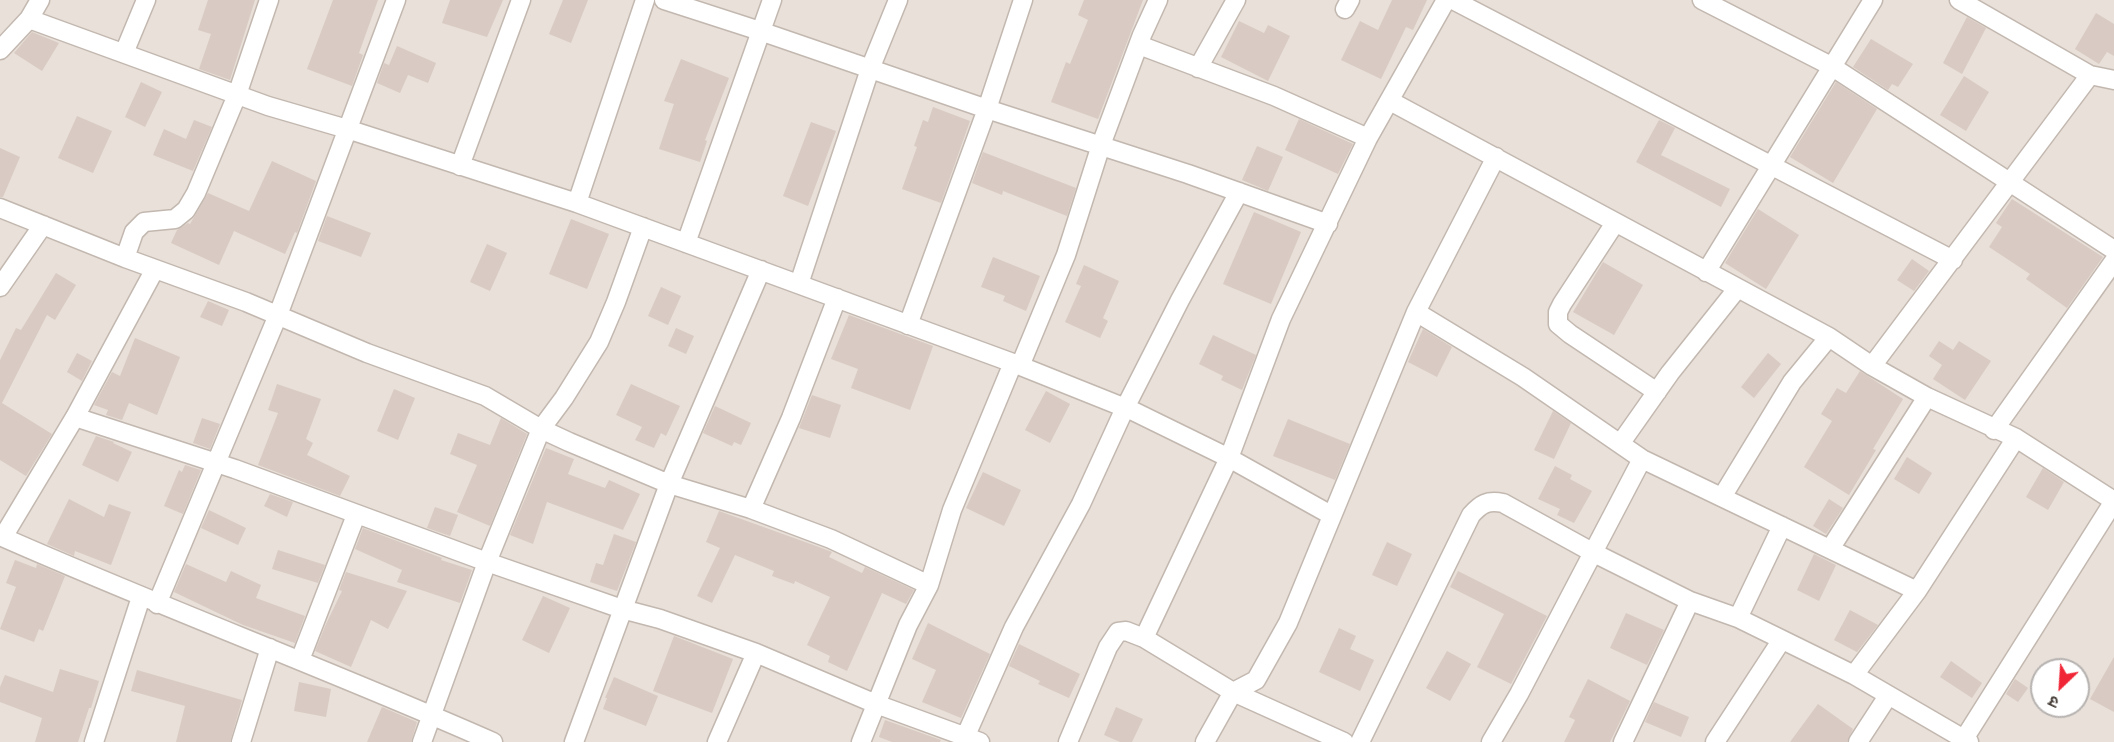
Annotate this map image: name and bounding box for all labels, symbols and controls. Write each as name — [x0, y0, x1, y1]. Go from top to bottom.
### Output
north arrow — [2030, 658, 2090, 718]
text: उ — [2045, 691, 2062, 714]

